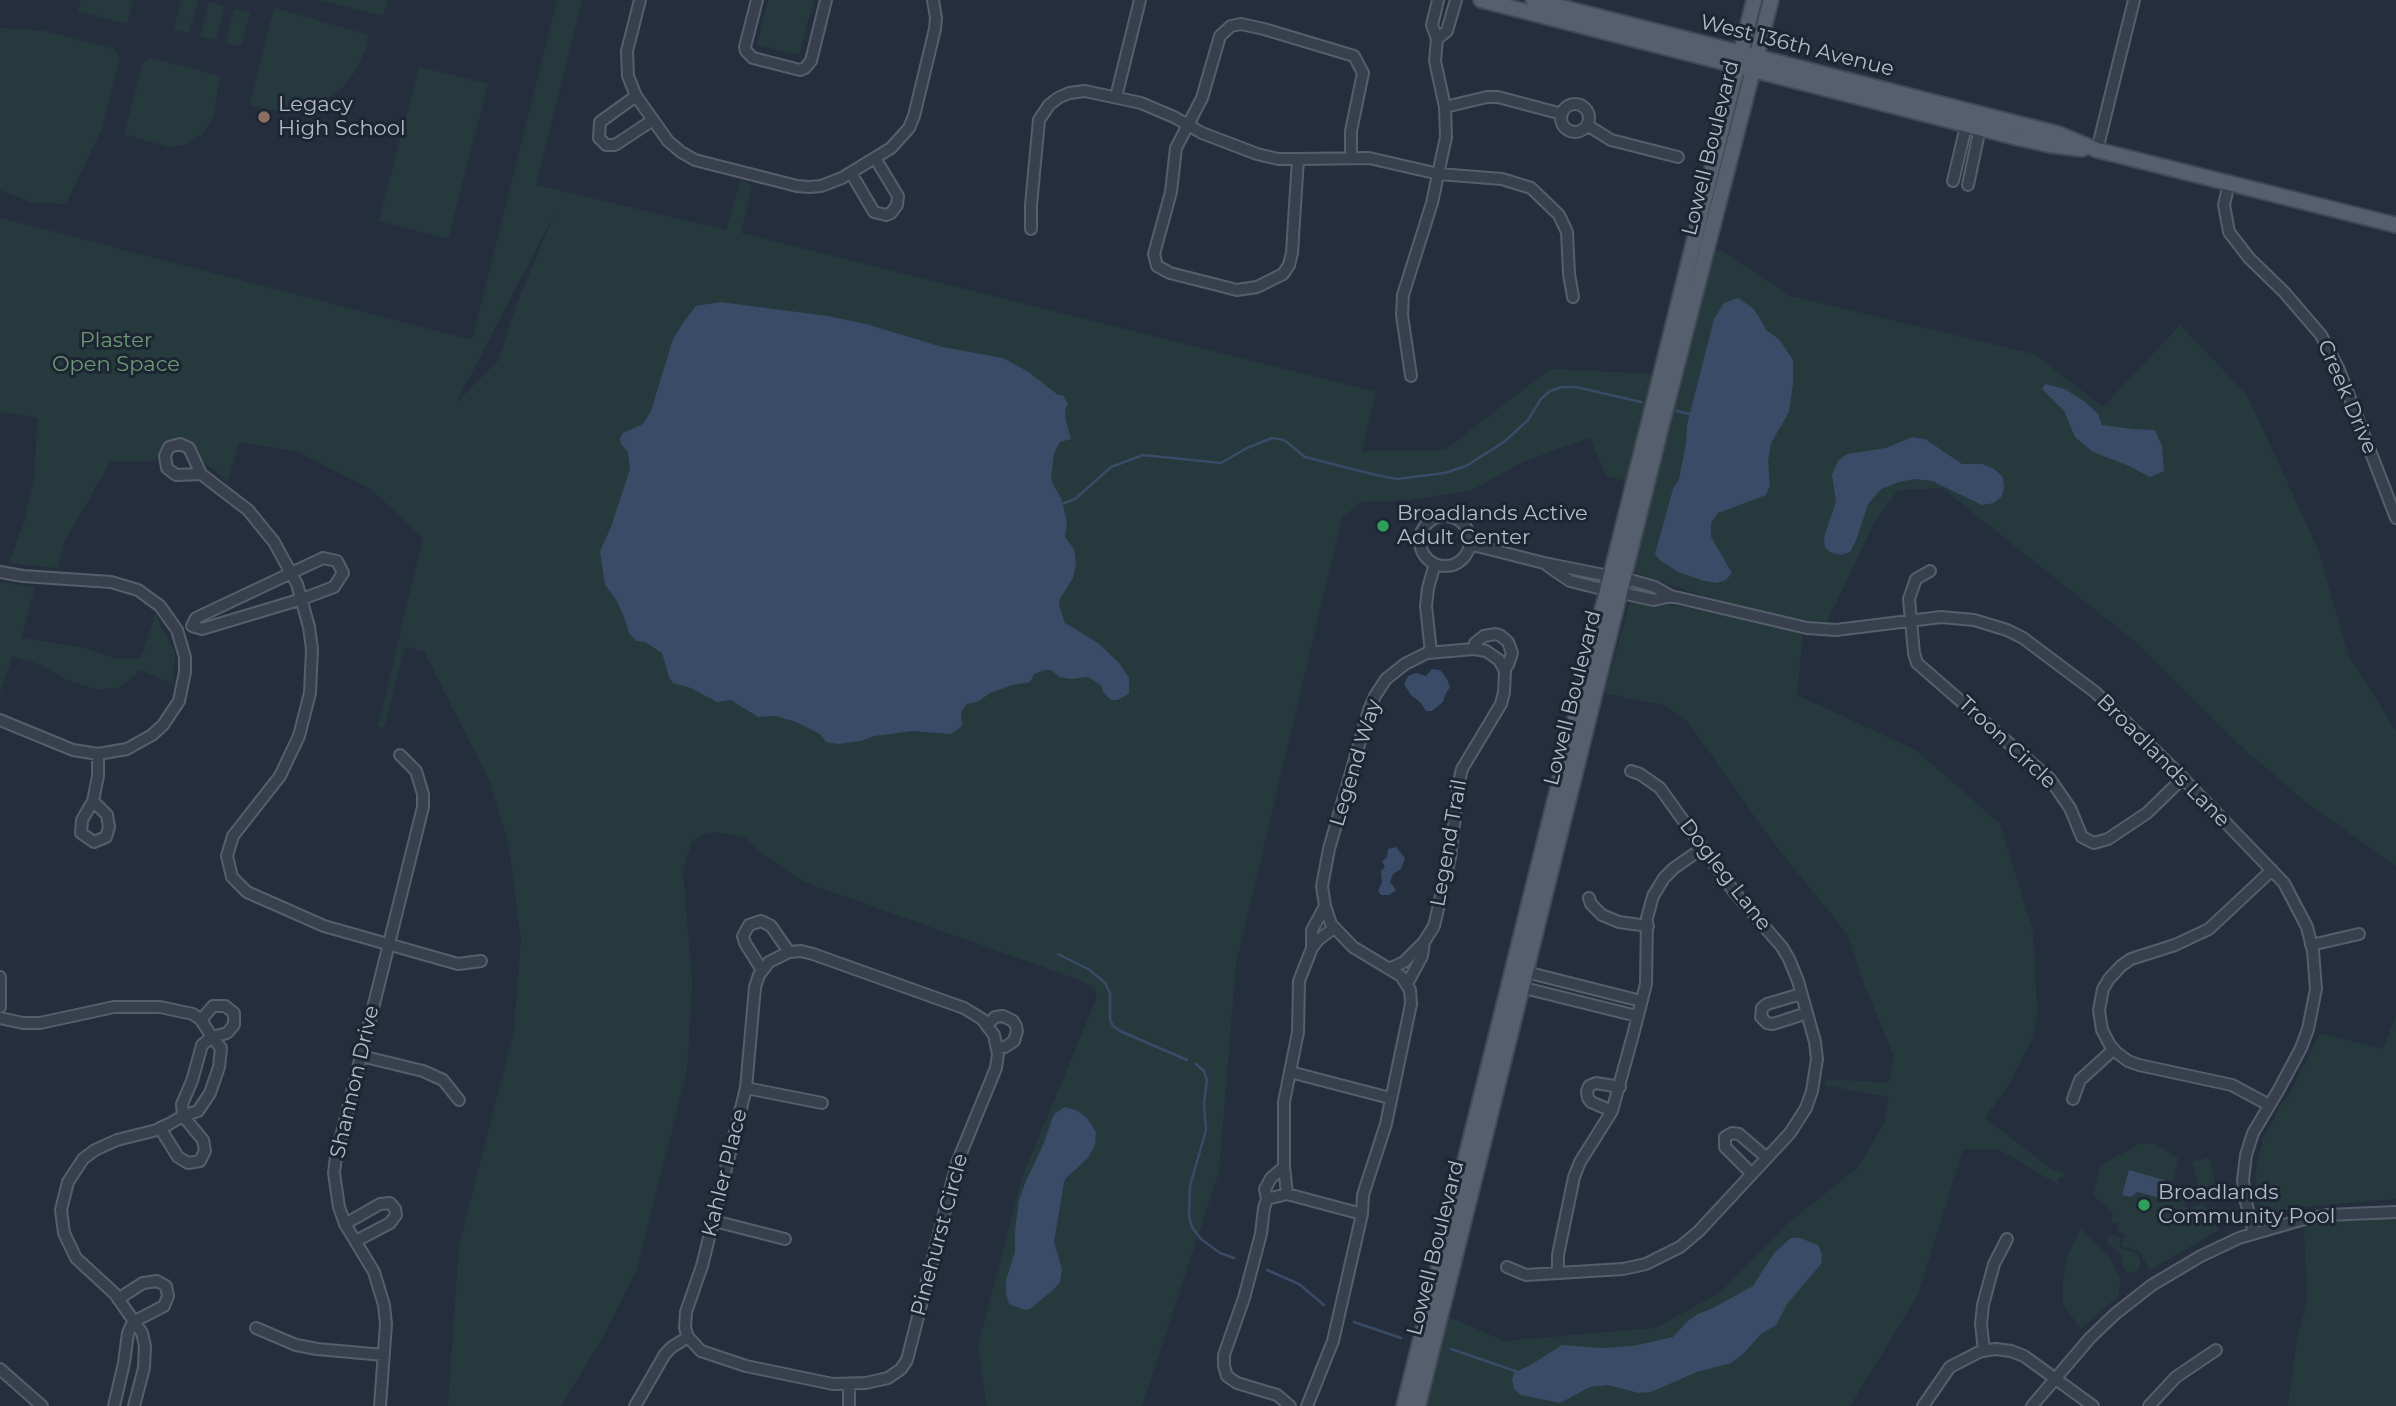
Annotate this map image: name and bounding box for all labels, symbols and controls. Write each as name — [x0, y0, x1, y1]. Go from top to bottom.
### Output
street label: West 136th Avenue — [1697, 10, 1897, 82]
street label: Lowell Boulevard — [1677, 58, 1745, 238]
place label: Legacy High School — [278, 92, 406, 142]
marker: Legacy High School — [256, 109, 272, 125]
park label: Plaster Open Space — [52, 328, 180, 378]
street label: Creek Drive — [2312, 336, 2382, 458]
place label: Broadlands Active Adult Center — [1397, 501, 1588, 551]
marker: Broadlands Active Adult Center — [1375, 518, 1391, 534]
street label: Lowell Boulevard — [1539, 608, 1607, 788]
street label: Broadlands Lane — [2091, 689, 2235, 833]
street label: Troon Circle — [1953, 691, 2061, 795]
street label: Legend Way — [1325, 696, 1387, 830]
street label: Legend Trail — [1425, 777, 1473, 909]
street label: Dogleg Lane — [1674, 814, 1776, 936]
street label: Shannon Drive — [325, 1003, 385, 1161]
street label: Kahler Place — [697, 1106, 753, 1240]
street label: Pinehurst Circle — [906, 1151, 974, 1319]
street label: Lowell Boulevard — [1402, 1158, 1470, 1338]
place label: Broadlands Community Pool — [2158, 1180, 2335, 1230]
marker: Broadlands Community Pool — [2136, 1197, 2152, 1213]

